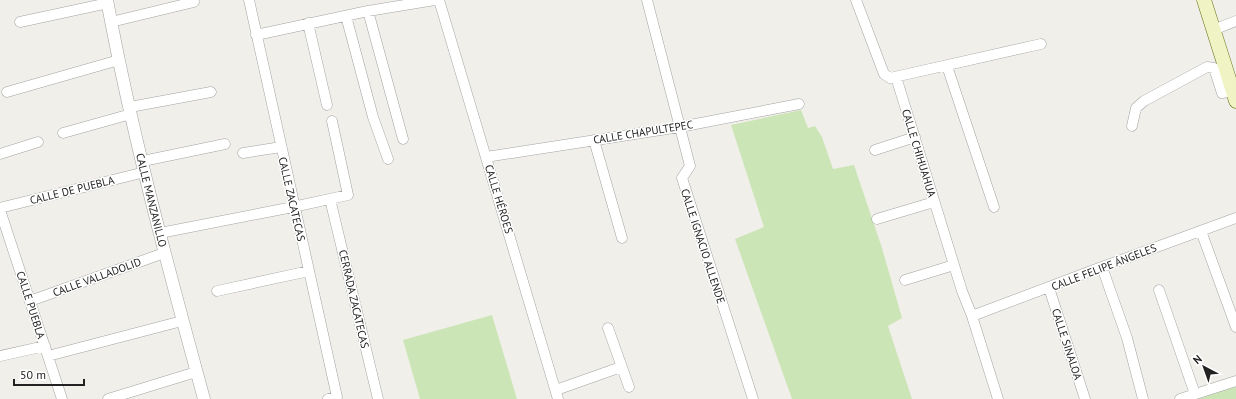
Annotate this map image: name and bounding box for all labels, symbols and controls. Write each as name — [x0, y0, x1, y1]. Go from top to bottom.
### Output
street label: CALLE CHIHUAHUA — [899, 107, 939, 199]
street label: CALLE CHAPULTEPEC — [592, 117, 694, 147]
street label: CALLE MANZANILLO — [133, 152, 170, 249]
street label: CALLE ZACATECAS — [275, 155, 309, 243]
street label: CALLE HÉROES — [482, 163, 516, 235]
street label: CALLE DE PUEBLA — [28, 173, 116, 207]
street label: CALLE IGNACIO ALLENDE — [678, 187, 728, 305]
street label: CALLE FELIPE ÁNGELES — [1049, 240, 1159, 294]
street label: CERRADA ZACATECAS — [336, 248, 372, 350]
street label: CALLE VALLADOLID — [51, 254, 143, 300]
street label: CALLE PUEBLA — [13, 269, 49, 341]
street label: CALLE SINALOA — [1049, 307, 1085, 382]
north arrow — [1184, 347, 1224, 387]
text: N — [1190, 352, 1205, 367]
scale bar — [14, 361, 84, 387]
text: 50 m — [20, 367, 46, 382]

